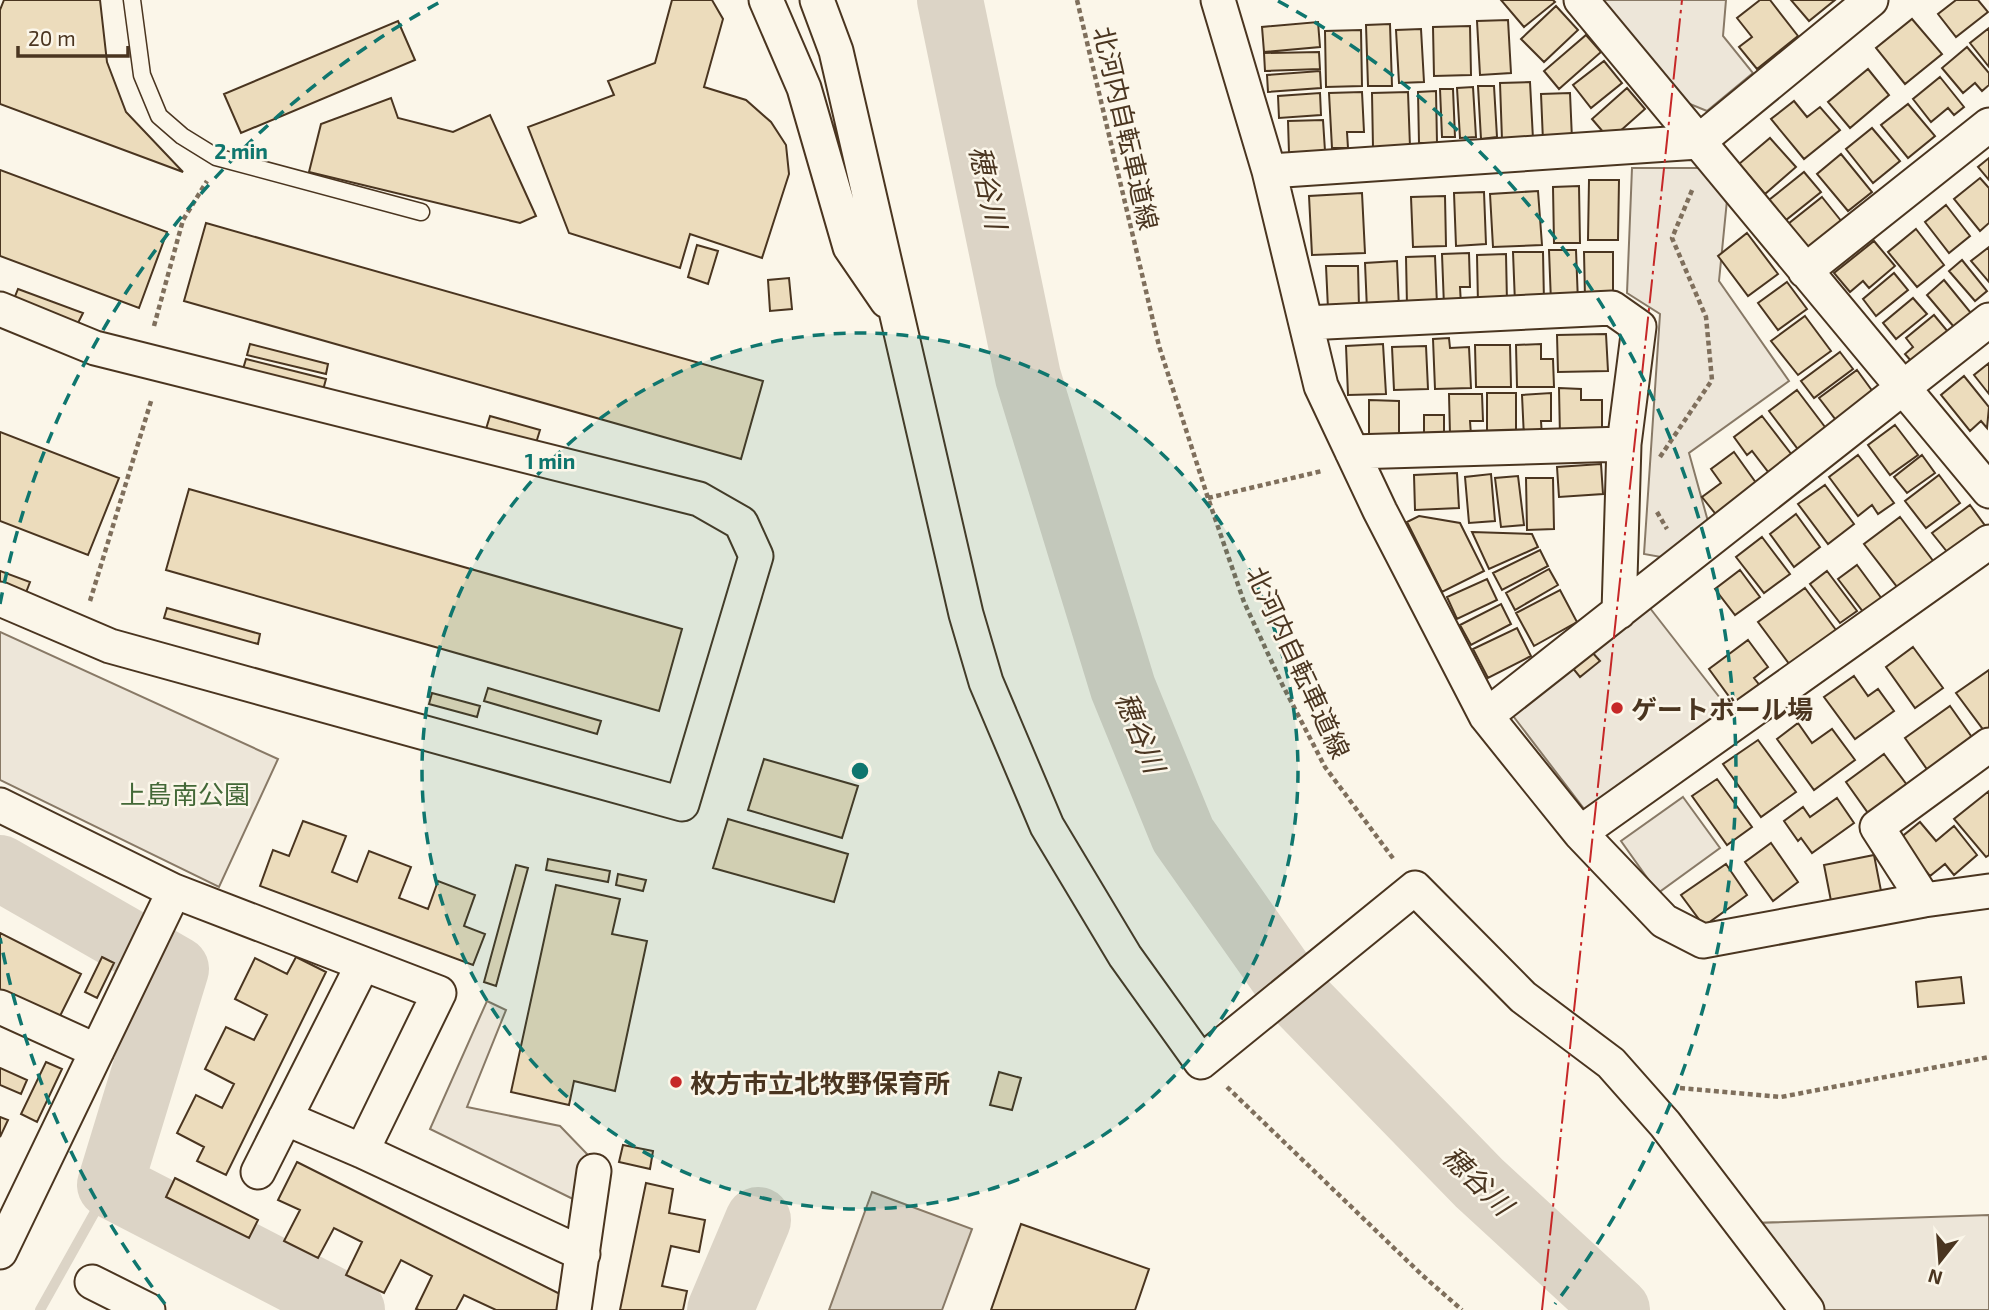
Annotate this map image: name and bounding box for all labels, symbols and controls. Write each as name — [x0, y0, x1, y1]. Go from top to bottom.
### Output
scale bar — [18, 14, 128, 58]
street label: 北河内自転車道線 — [1089, 23, 1165, 233]
text: 20 m — [28, 25, 76, 50]
text: 2 min — [214, 138, 268, 163]
water label: 穂谷川 — [964, 142, 1015, 235]
text: 1 min — [525, 448, 575, 473]
street label: 北河内自転車道線 — [1241, 561, 1357, 763]
water label: 穂谷川 — [1110, 687, 1174, 780]
place label: ゲートボール場 — [1631, 693, 1813, 724]
marker: ゲートボール場 — [1609, 700, 1625, 716]
centre of rings — [848, 759, 872, 783]
park label: 上島南公園 — [120, 778, 250, 809]
place label: 枚方市立北牧野保育所 — [690, 1067, 950, 1098]
marker: 枚方市立北牧野保育所 — [668, 1074, 684, 1090]
water label: 穂谷川 — [1436, 1139, 1522, 1223]
north arrow — [1905, 1226, 1975, 1296]
text: N — [1925, 1265, 1945, 1291]

